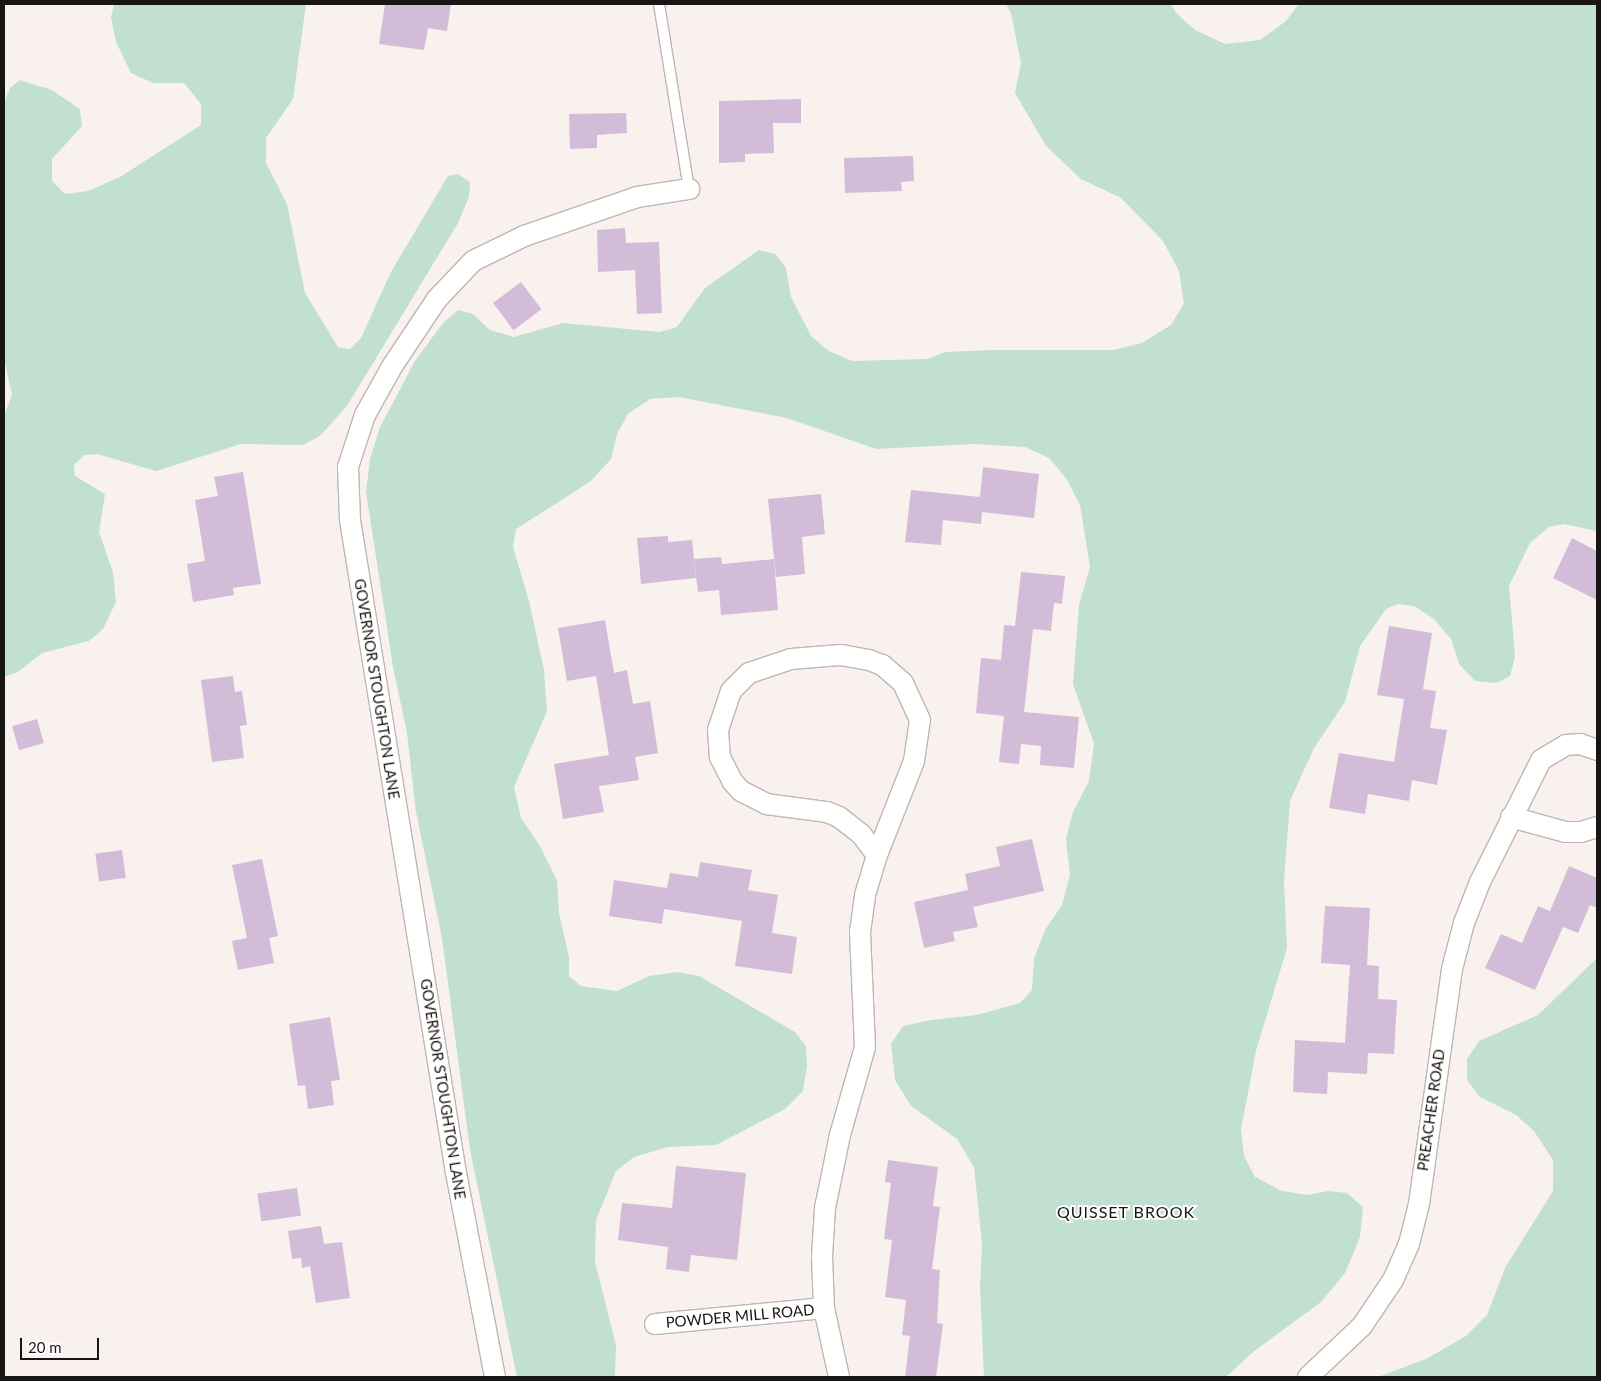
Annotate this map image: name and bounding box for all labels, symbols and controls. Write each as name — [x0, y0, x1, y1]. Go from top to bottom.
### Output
street label: GOVERNOR STOUGHTON LANE — [351, 577, 403, 801]
street label: GOVERNOR STOUGHTON LANE — [417, 977, 469, 1201]
street label: PREACHER ROAD — [1414, 1048, 1448, 1172]
district label: QUISSET BROOK — [1055, 1202, 1197, 1222]
street label: POWDER MILL ROAD — [665, 1301, 815, 1331]
scale bar — [22, 1328, 101, 1360]
text: 20 m — [28, 1338, 62, 1356]

